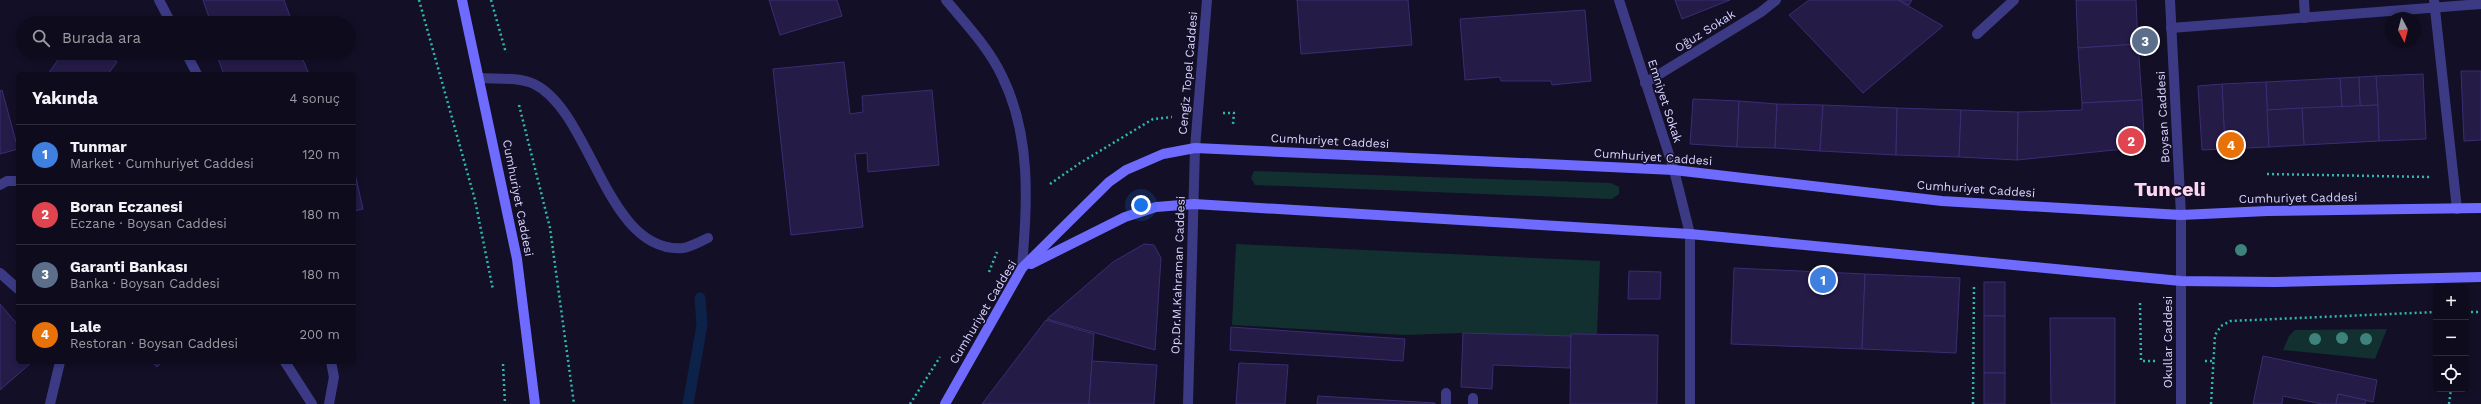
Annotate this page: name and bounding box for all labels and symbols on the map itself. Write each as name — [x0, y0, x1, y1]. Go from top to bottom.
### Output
street label: Oğuz Sokak — [1672, 7, 1738, 55]
street label: Cengiz Topel Caddesi — [1176, 11, 1200, 135]
north arrow — [2385, 12, 2421, 48]
pin: 3 — [2132, 26, 2158, 56]
street label: Emniyet Sokak — [1645, 57, 1685, 145]
street label: Boysan Caddesi — [2154, 71, 2172, 163]
pin: 2 — [2118, 126, 2144, 156]
pin: 4 — [2218, 130, 2244, 160]
street label: Cumhuriyet Caddesi — [1270, 131, 1390, 151]
street label: Cumhuriyet Caddesi — [500, 138, 536, 258]
street label: Cumhuriyet Caddesi — [1593, 146, 1713, 168]
district label: Tunceli — [2134, 177, 2206, 201]
street label: Cumhuriyet Caddesi — [1916, 178, 2036, 200]
street label: Cumhuriyet Caddesi — [2239, 190, 2357, 206]
your location — [1131, 195, 1151, 215]
street label: Op.Dr.M.Kahraman Caddesi — [1168, 196, 1188, 354]
street label: Cumhuriyet Caddesi — [946, 258, 1020, 366]
pin: 1 — [1810, 265, 1836, 295]
street label: Okullar Caddesi — [2161, 296, 2175, 388]

